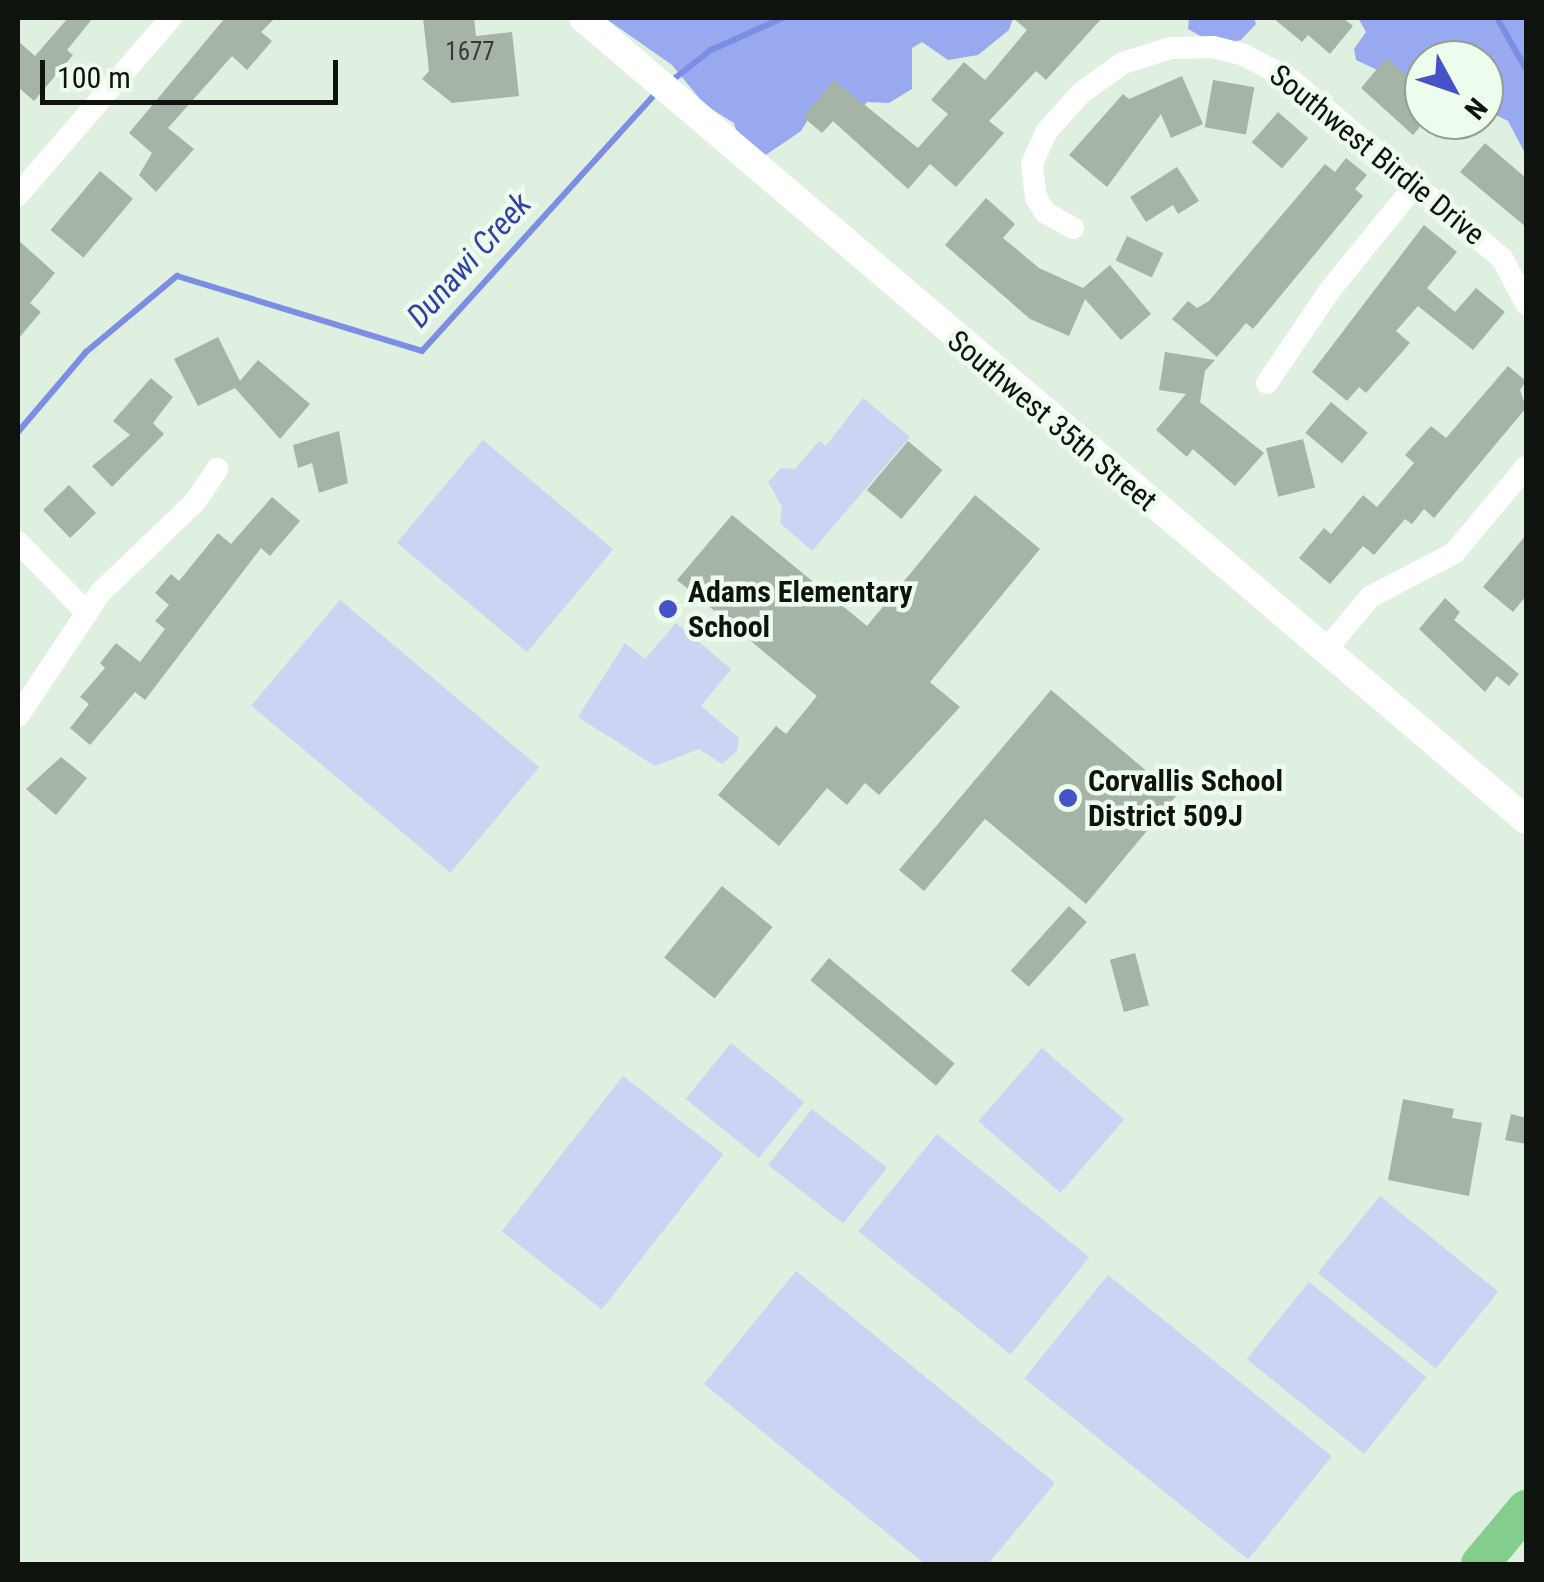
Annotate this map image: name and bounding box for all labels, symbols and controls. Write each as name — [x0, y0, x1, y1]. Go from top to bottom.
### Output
house number: 1677 — [445, 37, 495, 67]
scale bar — [45, 40, 342, 102]
north arrow — [1404, 40, 1504, 140]
street label: Southwest Birdie Drive — [1262, 57, 1492, 253]
text: 100 m — [57, 60, 131, 95]
text: N — [1458, 91, 1494, 125]
water label: Dunawi Creek — [399, 185, 539, 335]
street label: Southwest 35th Street — [940, 323, 1164, 519]
place label: Adams Elementary School — [688, 574, 913, 644]
marker: Adams Elementary School — [657, 598, 679, 620]
place label: Corvallis School District 509J — [1088, 763, 1283, 834]
marker: Corvallis School District 509J — [1057, 787, 1079, 809]

